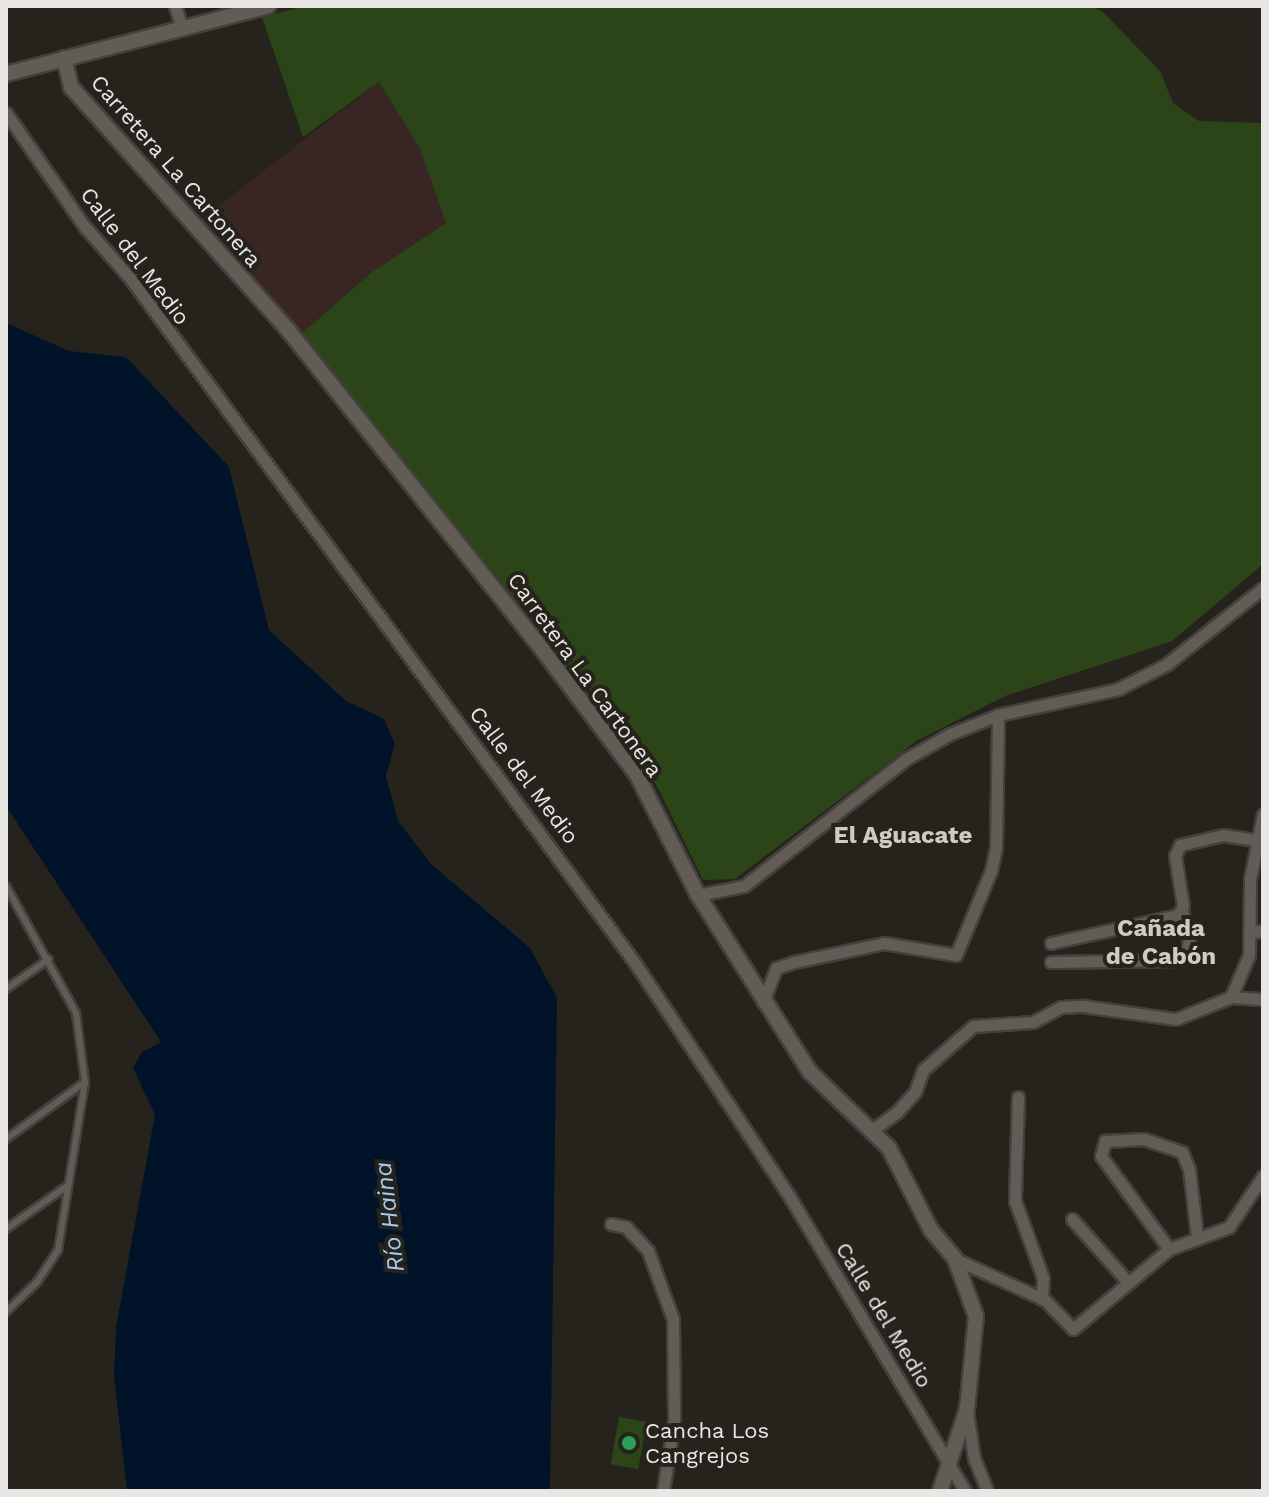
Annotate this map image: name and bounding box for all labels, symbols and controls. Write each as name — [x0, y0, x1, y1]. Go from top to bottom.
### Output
street label: Carretera La Cartonera — [85, 69, 267, 273]
street label: Calle del Medio — [74, 182, 196, 330]
street label: Carretera La Cartonera — [502, 567, 668, 783]
street label: Calle del Medio — [463, 701, 585, 849]
district label: El Aguacate — [833, 822, 973, 850]
district label: Cañada de Cabón — [1106, 915, 1216, 971]
water label: Río Haina — [369, 1160, 411, 1274]
street label: Calle del Medio — [830, 1237, 938, 1393]
place label: Cancha Los Cangrejos — [645, 1417, 770, 1468]
marker: Cancha Los Cangrejos — [620, 1434, 638, 1452]

